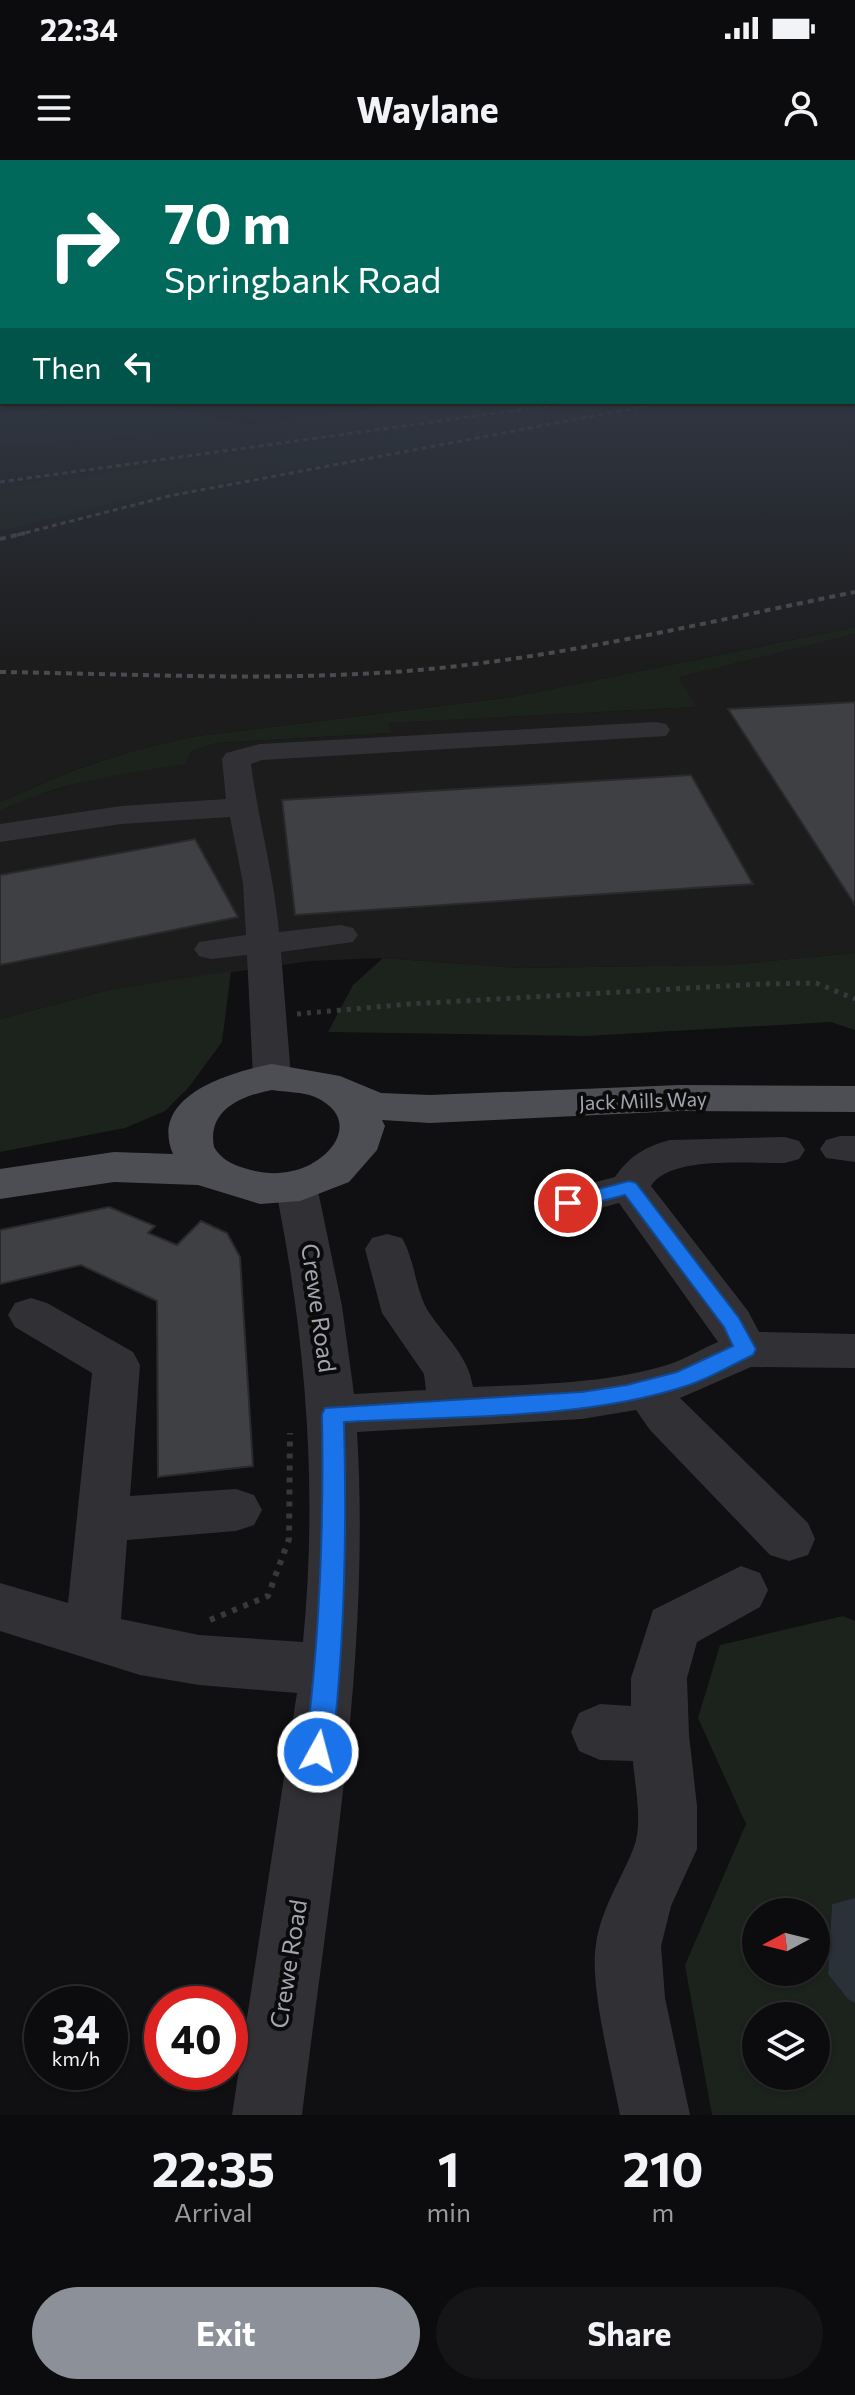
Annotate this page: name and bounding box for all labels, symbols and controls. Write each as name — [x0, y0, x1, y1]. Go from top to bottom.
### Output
text: 22:34 — [40, 10, 118, 47]
icon: menu — [32, 86, 76, 130]
text: Waylane — [356, 86, 499, 130]
icon: person — [779, 86, 823, 130]
text: 70 m — [164, 187, 291, 256]
icon: right — [32, 192, 136, 296]
text: Springbank Road — [164, 256, 441, 300]
icon: left — [117, 344, 161, 388]
text: Then — [32, 348, 101, 385]
street label: Jack Mills Way — [579, 1086, 707, 1114]
pin — [534, 1169, 602, 1237]
icon: arrive — [546, 1181, 590, 1225]
street label: Crewe Road — [296, 1241, 343, 1374]
position arrow — [276, 1710, 360, 1794]
street label: Crewe Road — [263, 1897, 312, 2030]
north arrow — [742, 1898, 830, 1986]
map controls — [742, 1898, 830, 2090]
speed limit sign: 40 — [144, 1986, 248, 2090]
button: layers — [742, 2002, 830, 2090]
text: 34 — [52, 2003, 100, 2052]
text: km/h — [52, 2046, 100, 2070]
text: 22:35 — [152, 2138, 275, 2197]
text: 1 — [438, 2138, 460, 2197]
text: 210 — [622, 2138, 703, 2197]
text: Arrival — [174, 2196, 253, 2227]
text: min — [427, 2196, 471, 2227]
text: m — [652, 2196, 674, 2227]
button: Exit — [32, 2287, 420, 2379]
button: Share — [436, 2287, 823, 2379]

